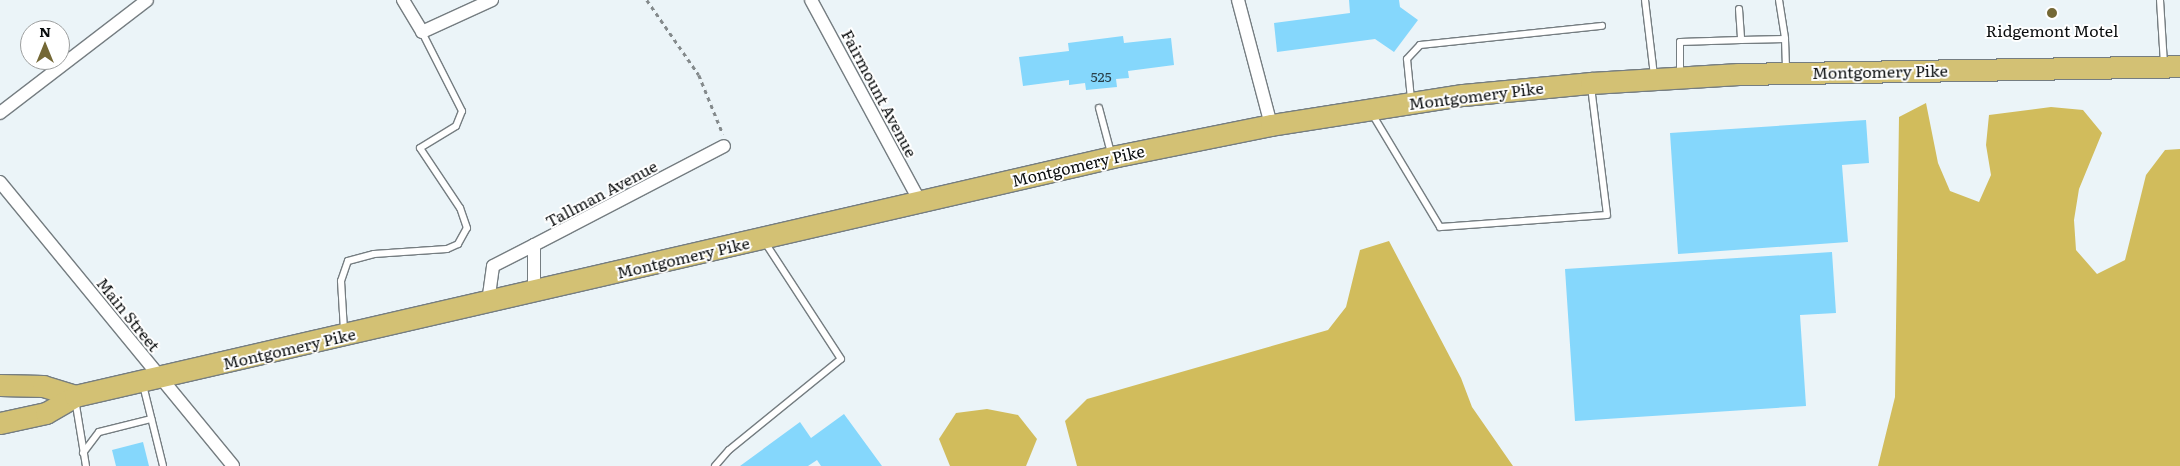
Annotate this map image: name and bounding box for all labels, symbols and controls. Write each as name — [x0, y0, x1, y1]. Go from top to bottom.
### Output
marker: Ridgemont Motel — [2046, 7, 2058, 19]
north arrow — [20, 20, 70, 70]
place label: Ridgemont Motel — [1986, 20, 2118, 40]
text: N — [39, 21, 51, 41]
street label: Fairmount Avenue — [838, 26, 922, 160]
street label: Montgomery Pike — [1812, 60, 1948, 82]
house number: 525 — [1090, 68, 1112, 84]
street label: Montgomery Pike — [1407, 77, 1545, 113]
street label: Montgomery Pike — [1010, 140, 1146, 190]
street label: Tallman Avenue — [542, 155, 660, 231]
street label: Montgomery Pike — [615, 232, 751, 282]
street label: Main Street — [93, 273, 165, 355]
street label: Montgomery Pike — [221, 323, 357, 373]

